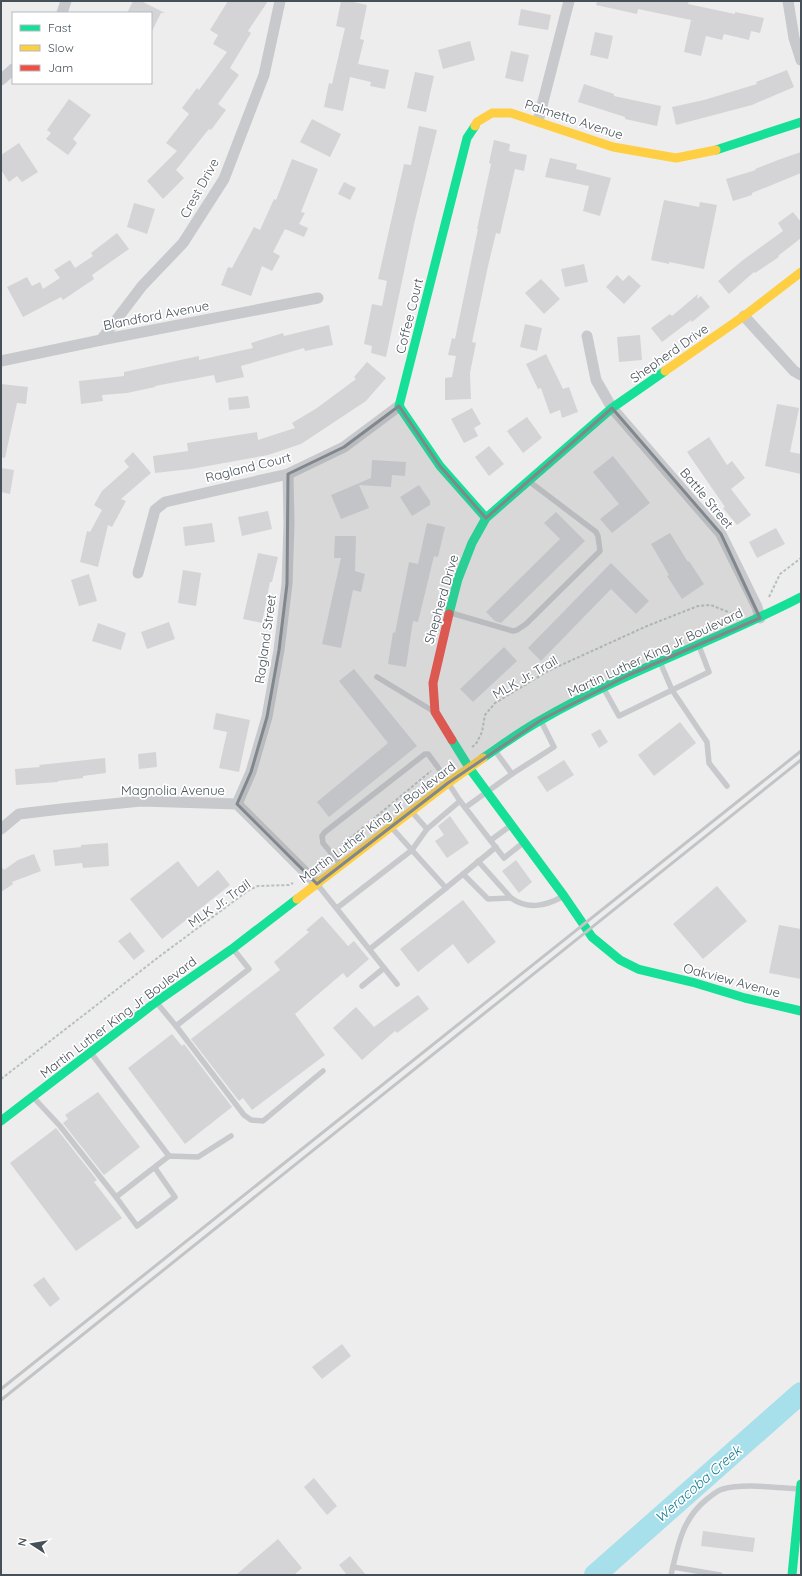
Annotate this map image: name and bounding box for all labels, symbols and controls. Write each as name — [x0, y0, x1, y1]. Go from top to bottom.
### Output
legend — [12, 12, 152, 84]
text: Fast — [48, 20, 72, 35]
text: Slow — [48, 40, 74, 55]
text: Jam — [48, 60, 73, 75]
street label: Palmetto Avenue — [523, 96, 625, 142]
street label: Crest Drive — [176, 155, 222, 221]
street label: Coffee Court — [392, 277, 426, 355]
street label: Blandford Avenue — [102, 297, 210, 333]
street label: Shepherd Drive — [627, 320, 711, 386]
street label: Ragland Court — [204, 449, 292, 485]
street label: Battle Street — [677, 464, 737, 532]
street label: Shepherd Drive — [421, 553, 461, 645]
street label: Ragland Street — [251, 593, 279, 685]
street label: Martin Luther King Jr Boulevard — [565, 604, 745, 700]
street label: MLK Jr. Trail — [490, 652, 560, 702]
street label: Martin Luther King Jr Boulevard — [296, 758, 458, 886]
street label: Magnolia Avenue — [121, 782, 225, 798]
street label: MLK Jr. Trail — [185, 876, 253, 930]
street label: Martin Luther King Jr Boulevard — [37, 953, 199, 1081]
street label: Oakview Avenue — [682, 959, 782, 1001]
water label: Weracoba Creek — [651, 1440, 746, 1527]
north arrow — [12, 1524, 52, 1564]
text: N — [15, 1537, 30, 1547]

